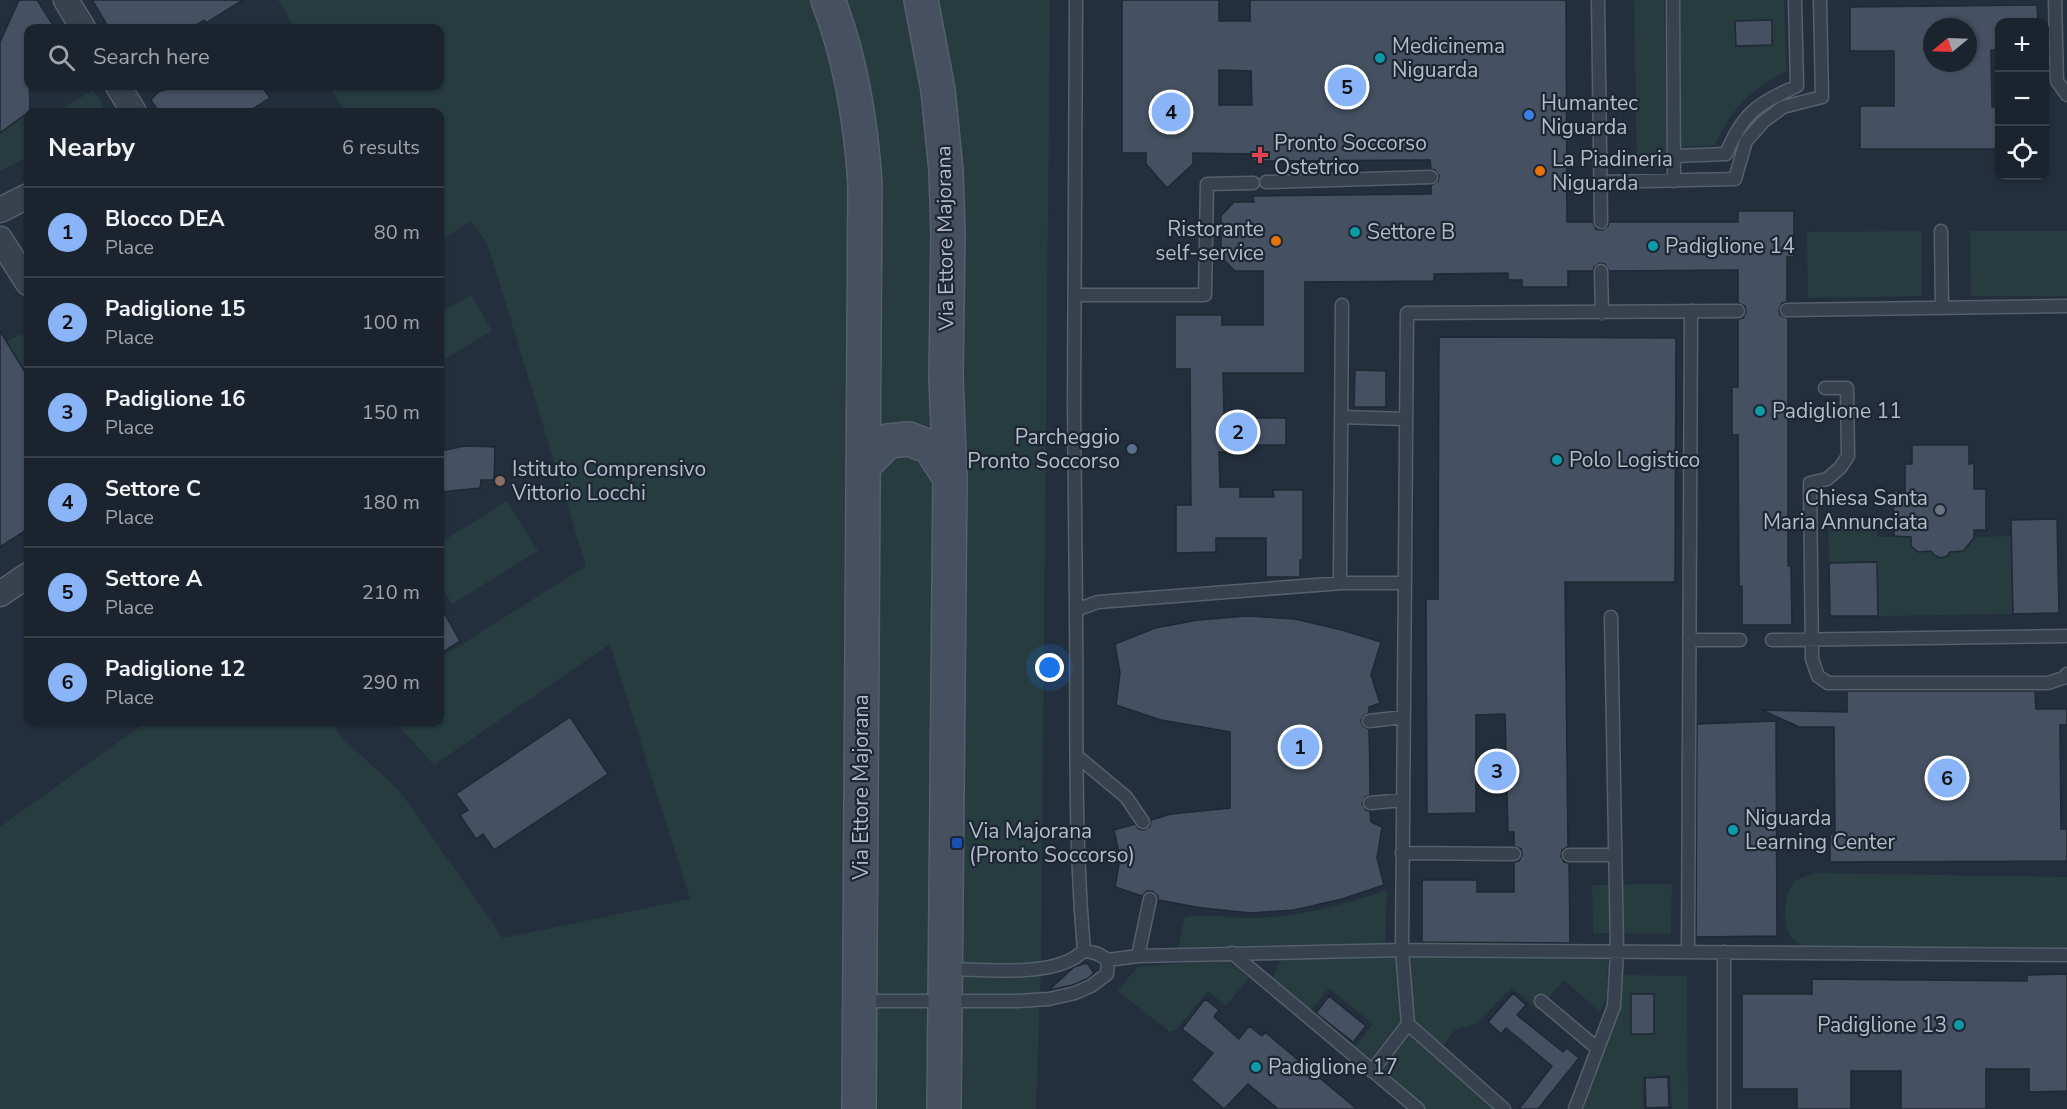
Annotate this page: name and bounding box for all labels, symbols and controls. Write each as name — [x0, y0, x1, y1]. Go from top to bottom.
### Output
north arrow — [1923, 18, 1977, 72]
map controls — [1995, 18, 2049, 180]
button: + — [1995, 18, 2049, 72]
search box — [24, 24, 444, 90]
place label: Medicinema Niguarda — [1392, 32, 1505, 84]
icon: search — [45, 41, 78, 74]
text: Search here — [93, 42, 210, 72]
marker: Medicinema Niguarda — [1373, 51, 1387, 65]
pin: 5 — [1328, 64, 1366, 110]
button: − — [1995, 72, 2049, 126]
place label: Humantec Niguarda — [1541, 89, 1638, 141]
pin: 4 — [1152, 90, 1190, 134]
marker: Humantec Niguarda — [1522, 108, 1536, 122]
button: locate — [1995, 126, 2049, 180]
place label: Pronto Soccorso Ostetrico — [1274, 129, 1427, 181]
text: Nearby — [48, 130, 135, 165]
text: 6 results — [342, 134, 420, 161]
street label: Via Ettore Majorana — [929, 145, 961, 332]
place label: La Piadineria Niguarda — [1552, 145, 1673, 197]
marker: Pronto Soccorso Ostetrico — [1251, 146, 1269, 164]
marker: La Piadineria Niguarda — [1533, 164, 1547, 178]
text: Blocco DEA — [105, 204, 225, 234]
place label: Ristorante self-service — [1155, 215, 1264, 267]
place label: Settore B — [1367, 218, 1455, 246]
text: 1 — [62, 219, 74, 246]
text: 80 m — [374, 219, 420, 246]
marker: Settore B — [1348, 225, 1362, 239]
place label: Padiglione 14 — [1665, 232, 1795, 260]
text: Place — [105, 234, 154, 261]
marker: Ristorante self-service — [1269, 234, 1283, 248]
marker: Padiglione 14 — [1646, 239, 1660, 253]
text: Padiglione 15 — [105, 294, 245, 324]
text: 2 — [62, 309, 74, 336]
text: 100 m — [362, 309, 420, 336]
text: Place — [105, 324, 154, 351]
text: Padiglione 16 — [105, 384, 245, 414]
place label: Padiglione 11 — [1772, 397, 1902, 425]
text: 3 — [62, 399, 74, 426]
text: 150 m — [362, 399, 420, 426]
marker: Padiglione 11 — [1753, 404, 1767, 418]
pin: 2 — [1218, 410, 1258, 454]
text: Place — [105, 414, 154, 441]
place label: Parcheggio Pronto Soccorso — [967, 423, 1120, 475]
marker: Parcheggio Pronto Soccorso — [1125, 442, 1139, 456]
place label: Polo Logistico — [1569, 446, 1700, 474]
marker: Polo Logistico — [1550, 453, 1564, 467]
place label: Istituto Comprensivo Vittorio Locchi — [511, 455, 706, 507]
text: Settore C — [105, 474, 201, 504]
marker: Istituto Comprensivo Vittorio Locchi — [493, 474, 507, 488]
place label: Chiesa Santa Maria Annunciata — [1763, 484, 1928, 536]
text: 4 — [62, 489, 74, 516]
text: 180 m — [362, 489, 420, 516]
marker: Chiesa Santa Maria Annunciata — [1933, 503, 1947, 517]
text: Place — [105, 504, 154, 531]
text: Settore A — [105, 564, 202, 594]
text: 5 — [62, 579, 74, 606]
text: 210 m — [362, 579, 420, 606]
text: Place — [105, 594, 154, 621]
your location — [1035, 653, 1064, 682]
text: Padiglione 12 — [105, 654, 245, 684]
text: 6 — [62, 669, 74, 696]
text: 290 m — [362, 669, 420, 696]
text: Place — [105, 684, 154, 711]
street label: Via Ettore Majorana — [847, 694, 875, 881]
pin: 1 — [1280, 724, 1320, 770]
pin: 3 — [1478, 748, 1516, 794]
pin: 6 — [1928, 756, 1966, 800]
place label: Niguarda Learning Center — [1745, 804, 1895, 856]
place label: Via Majorana (Pronto Soccorso) — [968, 817, 1135, 869]
marker: Niguarda Learning Center — [1726, 823, 1740, 837]
marker: Via Majorana (Pronto Soccorso) — [950, 836, 964, 850]
place label: Padiglione 13 — [1817, 1011, 1947, 1039]
marker: Padiglione 13 — [1952, 1018, 1966, 1032]
place label: Padiglione 17 — [1268, 1053, 1398, 1081]
marker: Padiglione 17 — [1249, 1060, 1263, 1074]

